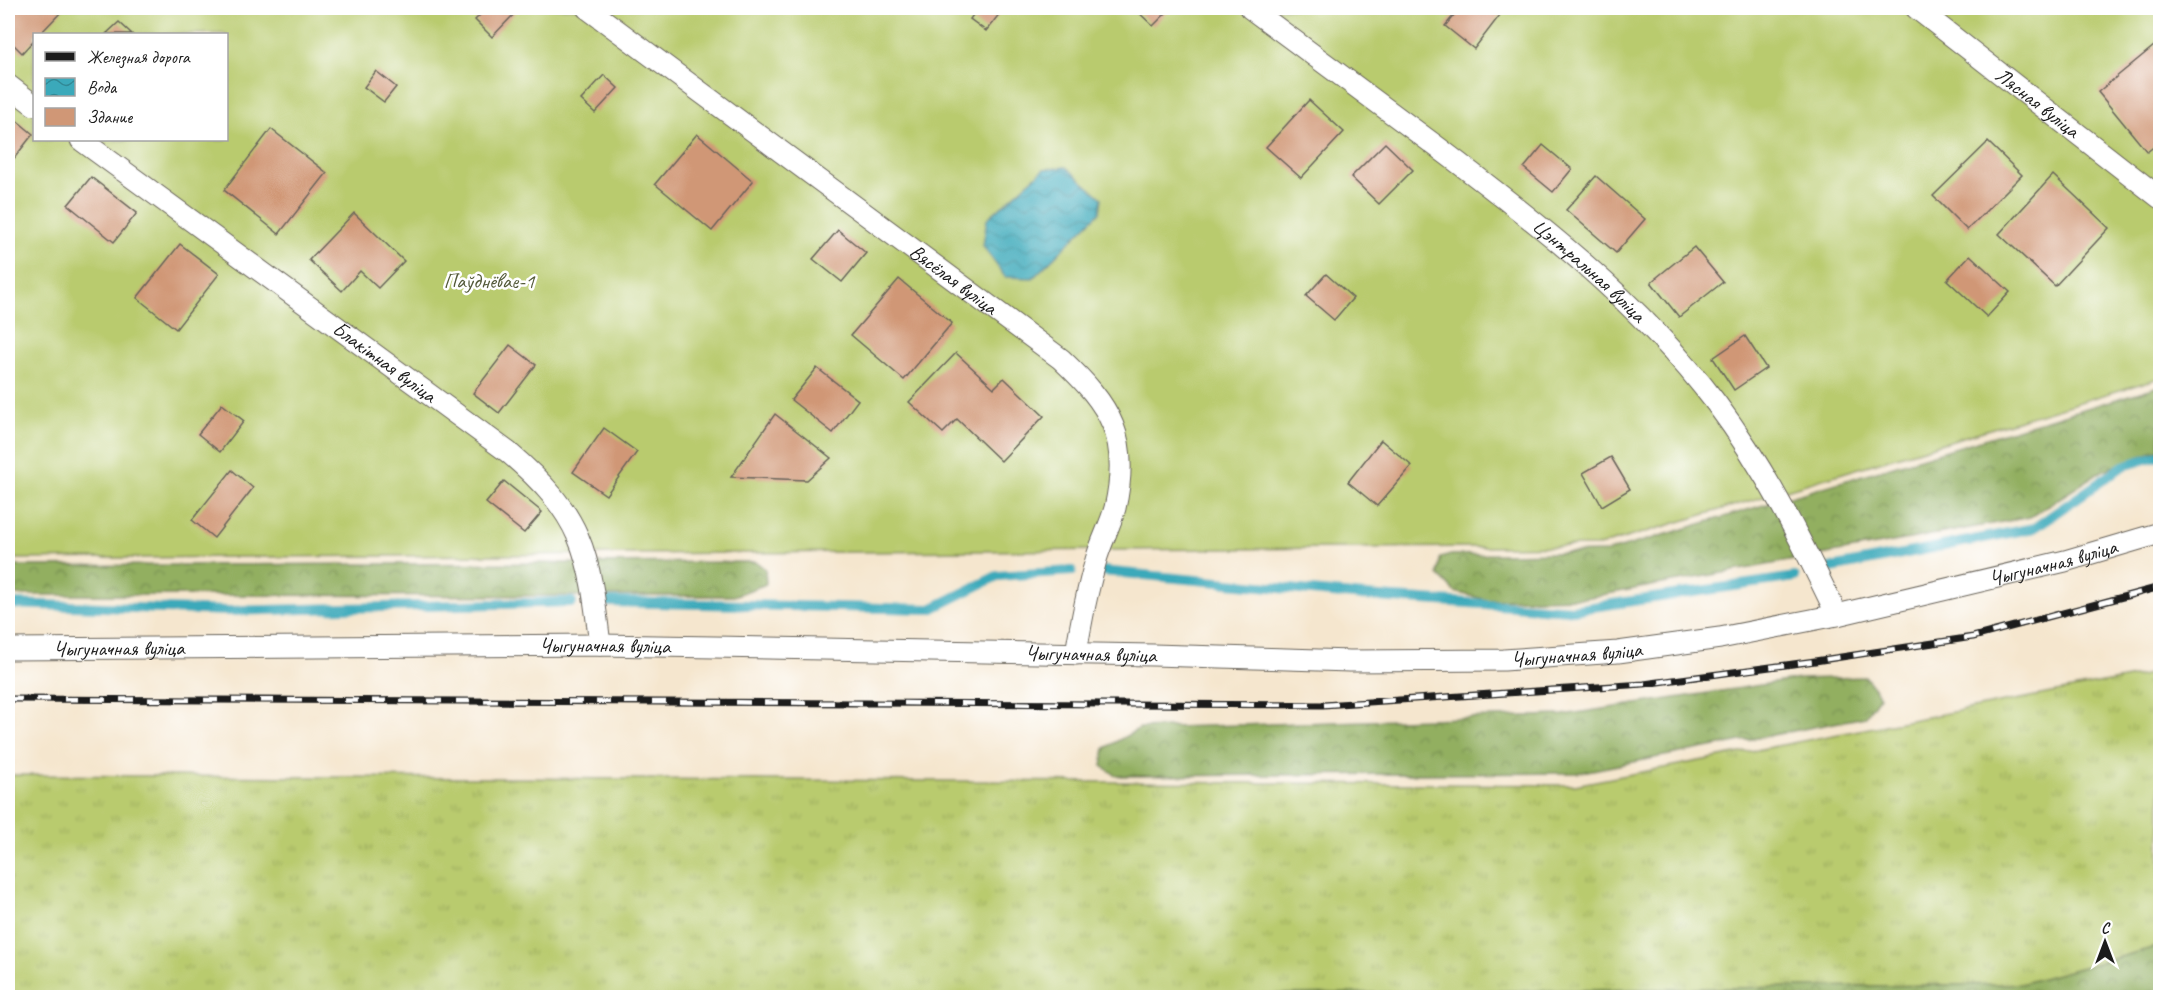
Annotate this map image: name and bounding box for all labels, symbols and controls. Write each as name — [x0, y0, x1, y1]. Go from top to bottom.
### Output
legend — [33, 33, 228, 141]
text: Железная дорога — [87, 46, 191, 69]
street label: Лясная вуліца — [1990, 62, 2086, 145]
text: Вода — [87, 76, 118, 98]
text: Здание — [87, 106, 133, 128]
street label: Цэнтральная вуліца — [1527, 213, 1653, 329]
street label: Вясёлая вуліца — [904, 238, 1004, 321]
park label: Паўднёвае-1 — [444, 268, 536, 294]
street label: Блакітная вуліца — [328, 315, 443, 409]
street label: Чыгуначная вуліца — [1987, 533, 2122, 591]
street label: Чыгуначная вуліца — [539, 632, 672, 659]
street label: Чыгуначная вуліца — [53, 635, 186, 662]
street label: Чыгуначная вуліца — [1510, 636, 1645, 672]
street label: Чыгуначная вуліца — [1025, 640, 1158, 668]
north arrow — [2075, 912, 2135, 972]
text: С — [2101, 918, 2111, 938]

